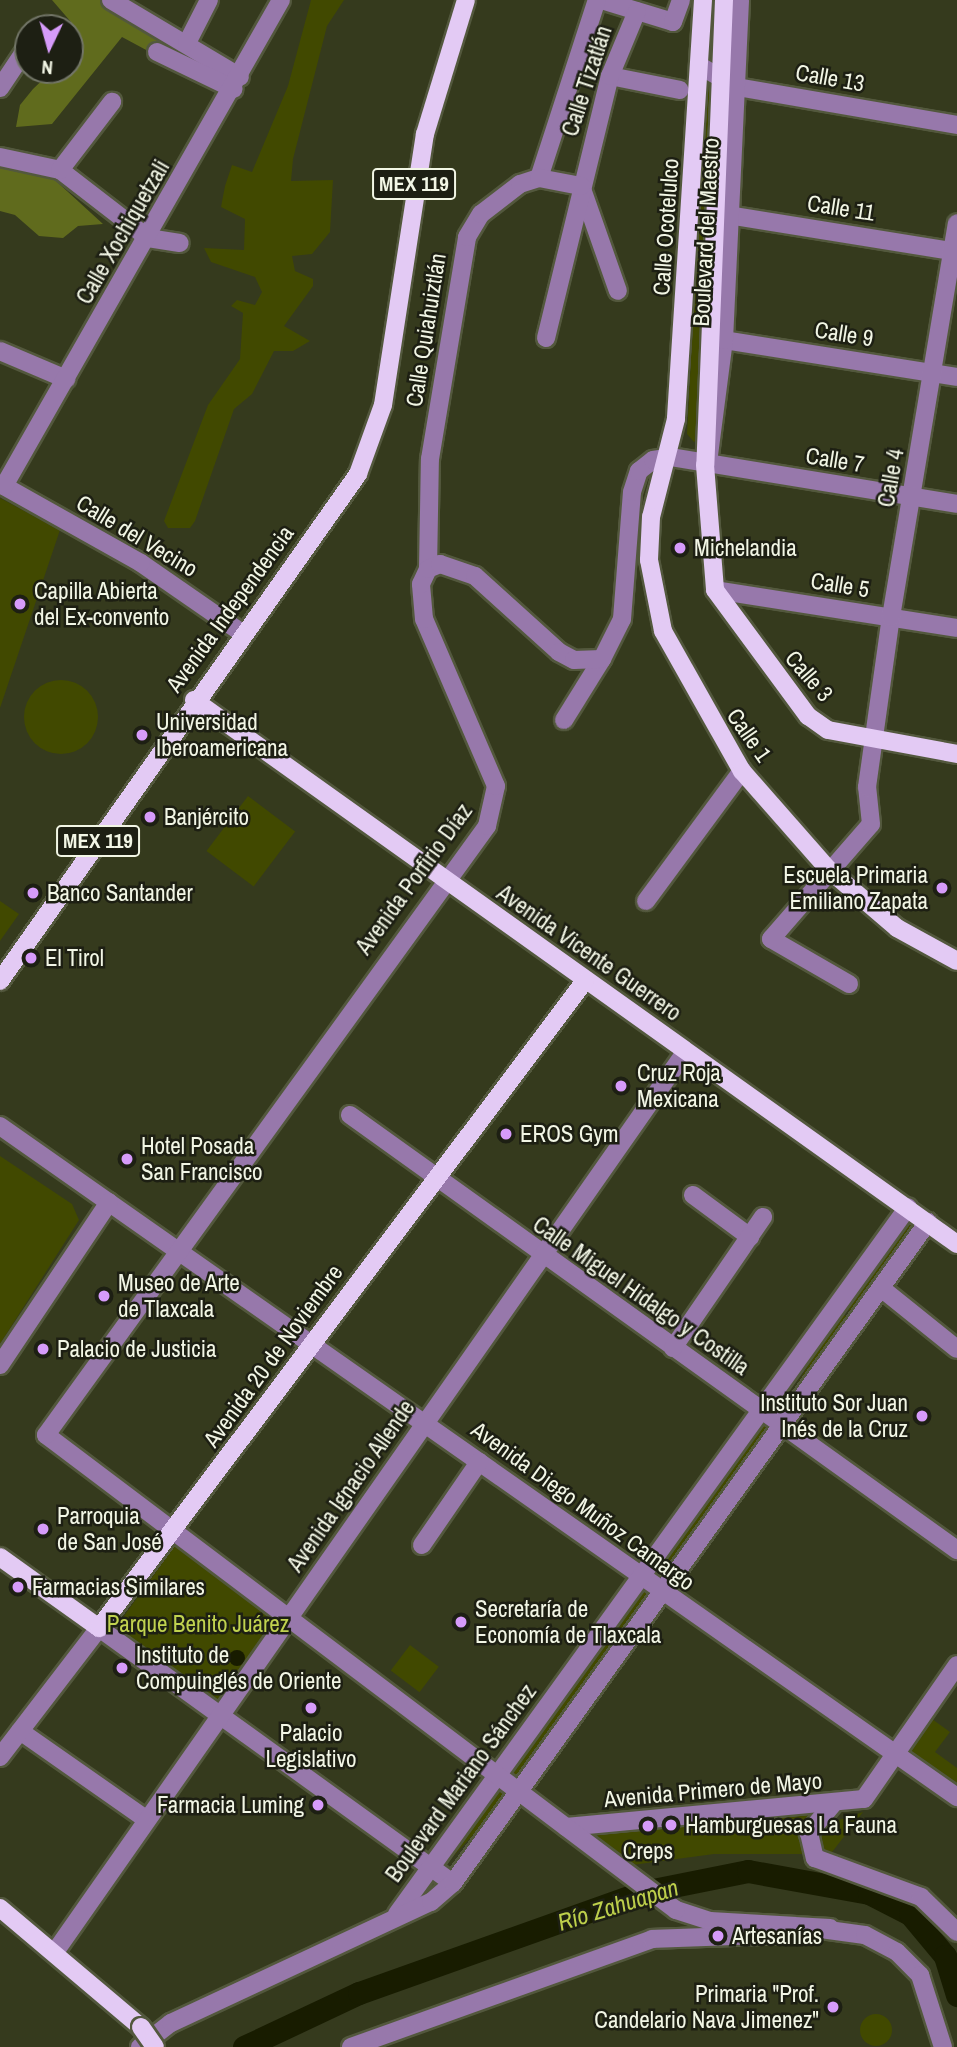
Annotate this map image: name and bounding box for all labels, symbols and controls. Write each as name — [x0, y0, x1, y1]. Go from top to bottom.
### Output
north arrow — [14, 14, 84, 84]
street label: Calle Tizatlán — [556, 22, 618, 140]
text: N — [41, 54, 54, 81]
street label: Calle 13 — [794, 58, 866, 98]
street label: Boulevard del Maestro — [687, 137, 725, 327]
street label: Calle Xochiquetzali — [71, 155, 175, 309]
street label: Calle Ocotelulco — [647, 158, 685, 296]
road number: MEX 119 — [372, 166, 456, 202]
street label: Calle 11 — [805, 189, 877, 227]
street label: Calle Quiahuiztlán — [400, 251, 452, 409]
street label: Calle 9 — [813, 316, 875, 352]
street label: Calle 7 — [804, 442, 866, 478]
street label: Calle 4 — [872, 447, 910, 509]
street label: Calle del Vecino — [71, 489, 203, 583]
street label: Avenida Independencia — [160, 520, 300, 698]
place label: Michelandia — [694, 534, 797, 562]
marker: Michelandia — [672, 540, 688, 556]
street label: Calle 5 — [809, 567, 871, 603]
place label: Capilla Abierta del Ex-convento — [34, 577, 169, 631]
marker: Capilla Abierta del Ex-convento — [12, 596, 28, 612]
street label: Calle 3 — [779, 645, 839, 707]
street label: Calle 1 — [721, 703, 777, 767]
place label: Universidad Iberoamericana — [156, 708, 288, 762]
marker: Universidad Iberoamericana — [134, 727, 150, 743]
street label: Avenida Porfirio Díaz — [350, 798, 478, 960]
place label: Banjército — [164, 803, 249, 831]
marker: Banjército — [142, 809, 158, 825]
road number: MEX 119 — [56, 824, 140, 858]
place label: Escuela Primaria Emiliano Zapata — [783, 861, 928, 915]
place label: Banco Santander — [47, 879, 193, 907]
street label: Avenida Vicente Guerrero — [492, 879, 686, 1027]
marker: Escuela Primaria Emiliano Zapata — [934, 880, 950, 896]
marker: Banco Santander — [25, 885, 41, 901]
place label: El Tirol — [45, 944, 104, 972]
marker: El Tirol — [23, 950, 39, 966]
place label: Cruz Roja Mexicana — [637, 1059, 721, 1113]
marker: Cruz Roja Mexicana — [611, 1076, 631, 1096]
place label: EROS Gym — [520, 1120, 619, 1148]
marker: EROS Gym — [498, 1126, 514, 1142]
place label: Hotel Posada San Francisco — [141, 1132, 263, 1186]
marker: Hotel Posada San Francisco — [119, 1151, 135, 1167]
street label: Calle Miguel Hidalgo y Costilla — [527, 1211, 755, 1381]
street label: Avenida 20 de Noviembre — [198, 1259, 348, 1453]
place label: Museo de Arte de Tlaxcala — [118, 1269, 241, 1323]
marker: Museo de Arte de Tlaxcala — [96, 1288, 112, 1304]
place label: Palacio de Justicia — [57, 1335, 216, 1363]
marker: Palacio de Justicia — [35, 1341, 51, 1357]
place label: Instituto Sor Juan Inés de la Cruz — [760, 1389, 908, 1443]
street label: Avenida Ignacio Allende — [281, 1394, 421, 1578]
marker: Instituto Sor Juan Inés de la Cruz — [914, 1408, 930, 1424]
street label: Avenida Diego Muñoz Camargo — [466, 1416, 700, 1596]
place label: Parroquia de San José — [57, 1502, 162, 1556]
marker: Parroquia de San José — [35, 1521, 51, 1537]
place label: Farmacias Similares — [32, 1573, 205, 1601]
marker: Farmacias Similares — [10, 1579, 26, 1595]
place label: Secretaría de Economía de Tlaxcala — [475, 1595, 662, 1649]
park label: Parque Benito Juárez — [107, 1610, 289, 1638]
marker: Secretaría de Economía de Tlaxcala — [453, 1614, 469, 1630]
place label: Instituto de Compuinglés de Oriente — [136, 1641, 341, 1695]
marker: Instituto de Compuinglés de Oriente — [114, 1660, 130, 1676]
street label: Boulevard Mariano Sánchez — [380, 1679, 542, 1887]
marker: Palacio Legislativo — [303, 1700, 319, 1716]
place label: Palacio Legislativo — [265, 1719, 357, 1773]
street label: Avenida Primero de Mayo — [603, 1767, 823, 1813]
place label: Farmacia Luming — [157, 1791, 304, 1819]
marker: Farmacia Luming — [310, 1797, 326, 1813]
place label: Hamburguesas La Fauna — [685, 1811, 897, 1839]
marker: Hamburguesas La Fauna — [663, 1817, 679, 1833]
marker: Creps — [640, 1818, 656, 1834]
place label: Creps — [623, 1837, 673, 1865]
water label: Río Zahuapan — [554, 1873, 682, 1937]
place label: Artesanías — [732, 1922, 822, 1950]
marker: Artesanías — [710, 1928, 726, 1944]
place label: Primaria "Prof. Candelario Nava Jimenez" — [594, 1980, 819, 2034]
marker: Primaria "Prof. Candelario Nava Jimenez" — [825, 1999, 841, 2015]

